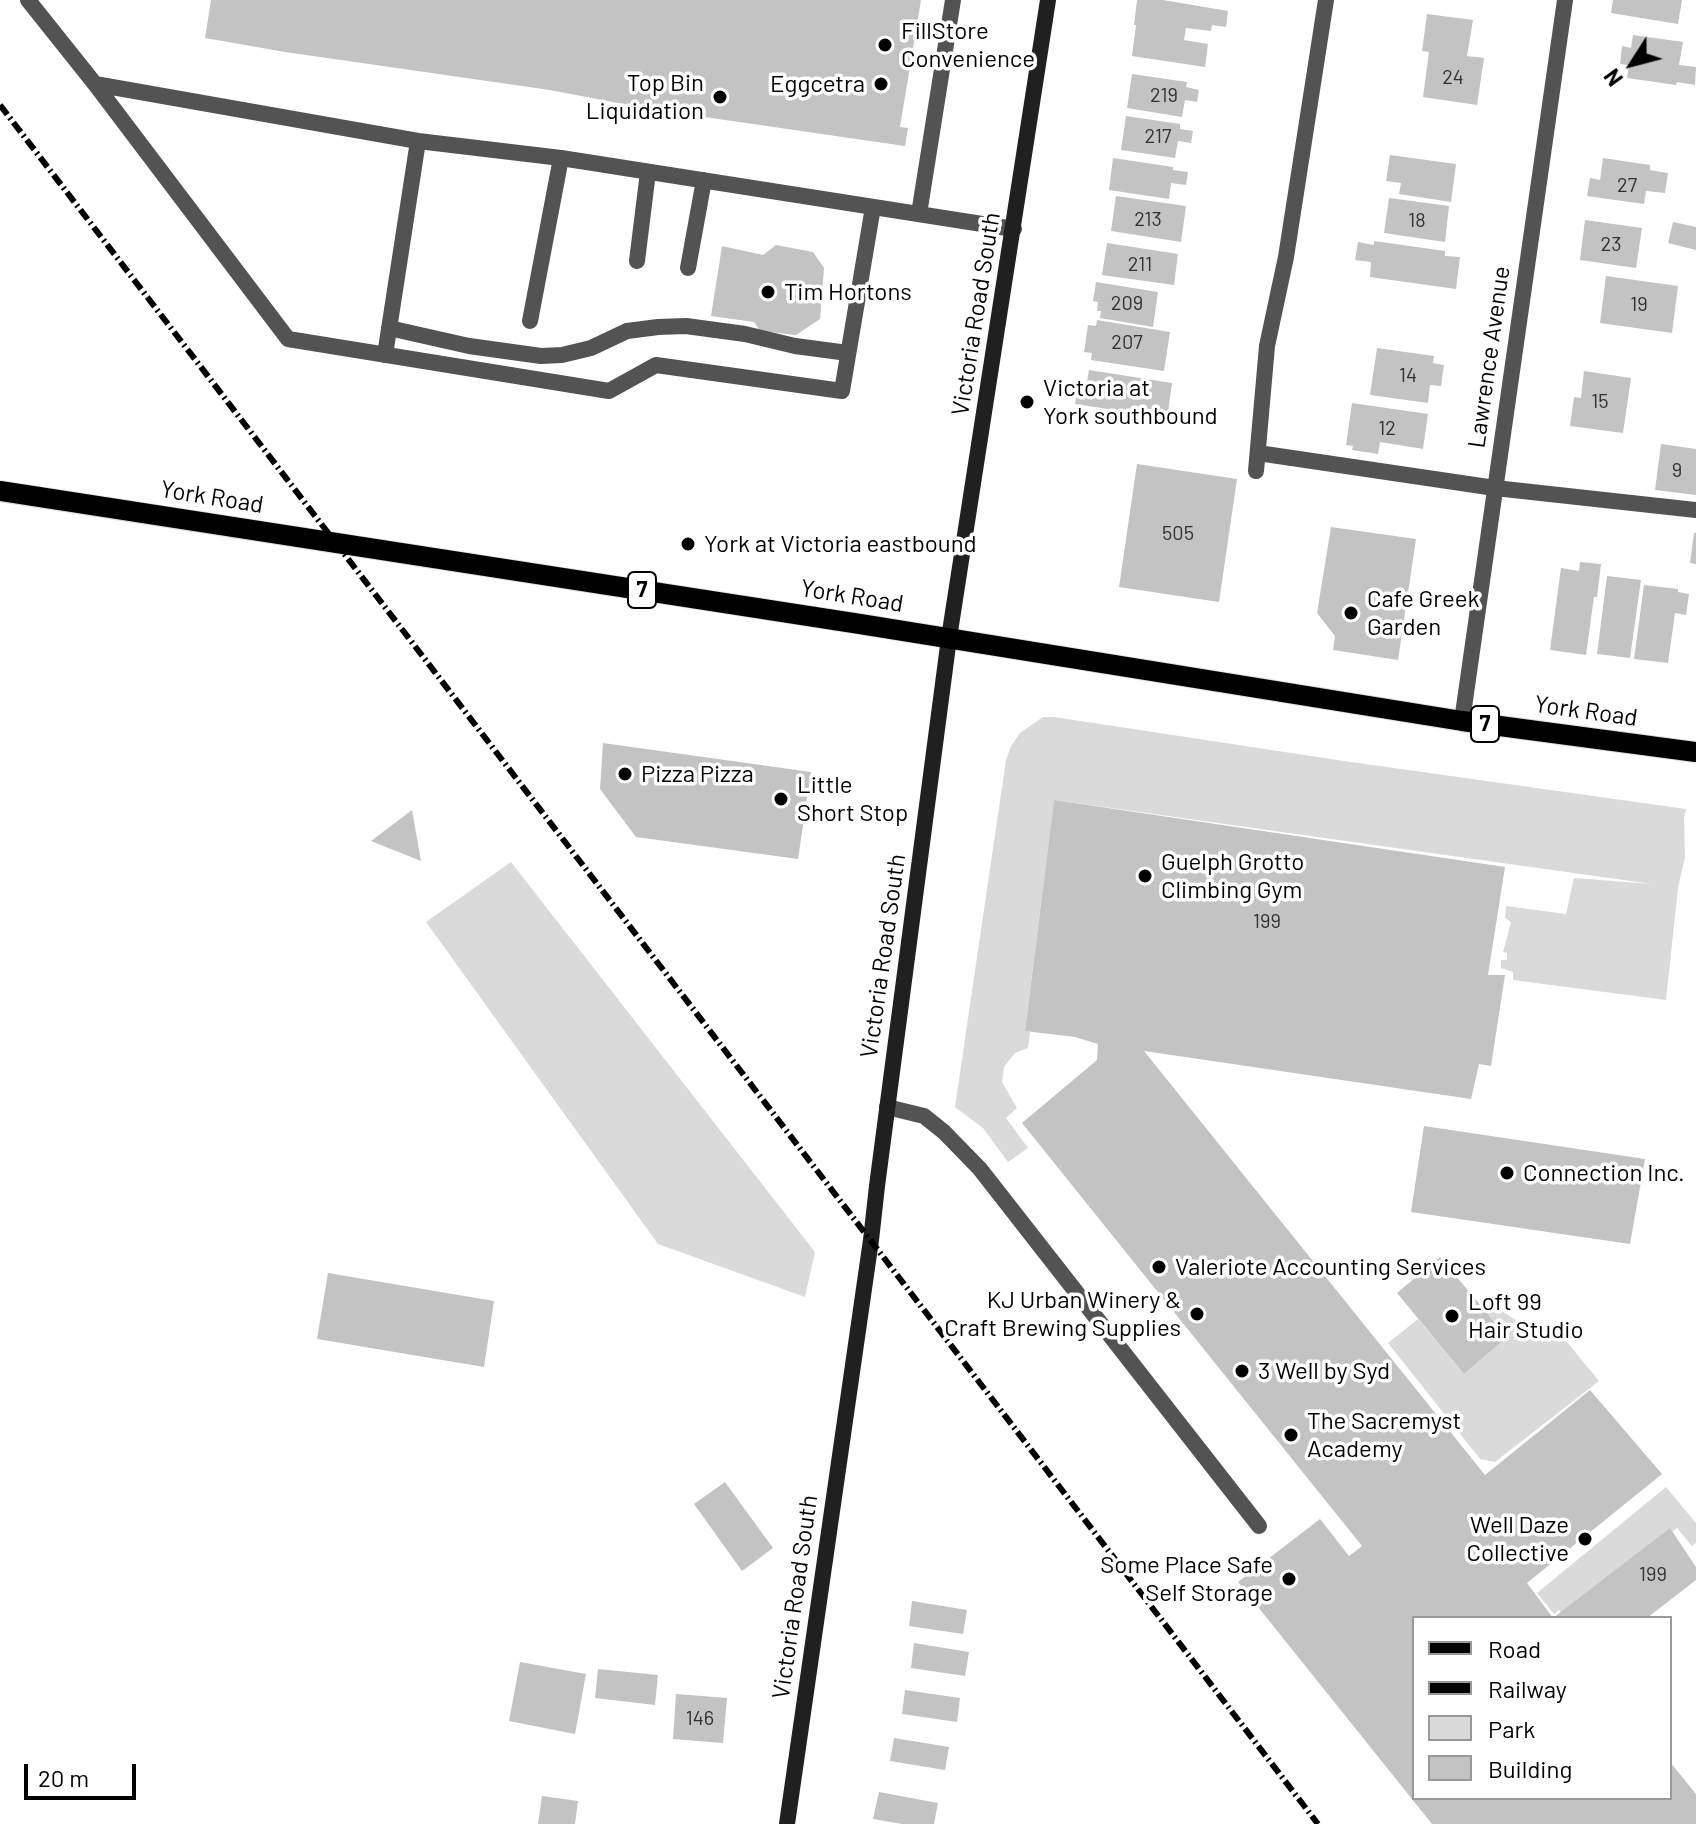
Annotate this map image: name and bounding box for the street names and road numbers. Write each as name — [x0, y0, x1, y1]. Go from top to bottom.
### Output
street label: Victoria Road South — [946, 210, 1006, 418]
street label: Lawrence Avenue — [1462, 264, 1516, 450]
street label: York Road — [158, 475, 266, 519]
road number: 7 — [628, 572, 656, 608]
street label: York Road — [798, 574, 906, 618]
street label: York Road — [1533, 690, 1639, 732]
road number: 7 — [1471, 706, 1499, 742]
street label: Victoria Road South — [854, 852, 912, 1060]
street label: Victoria Road South — [766, 1493, 824, 1701]

